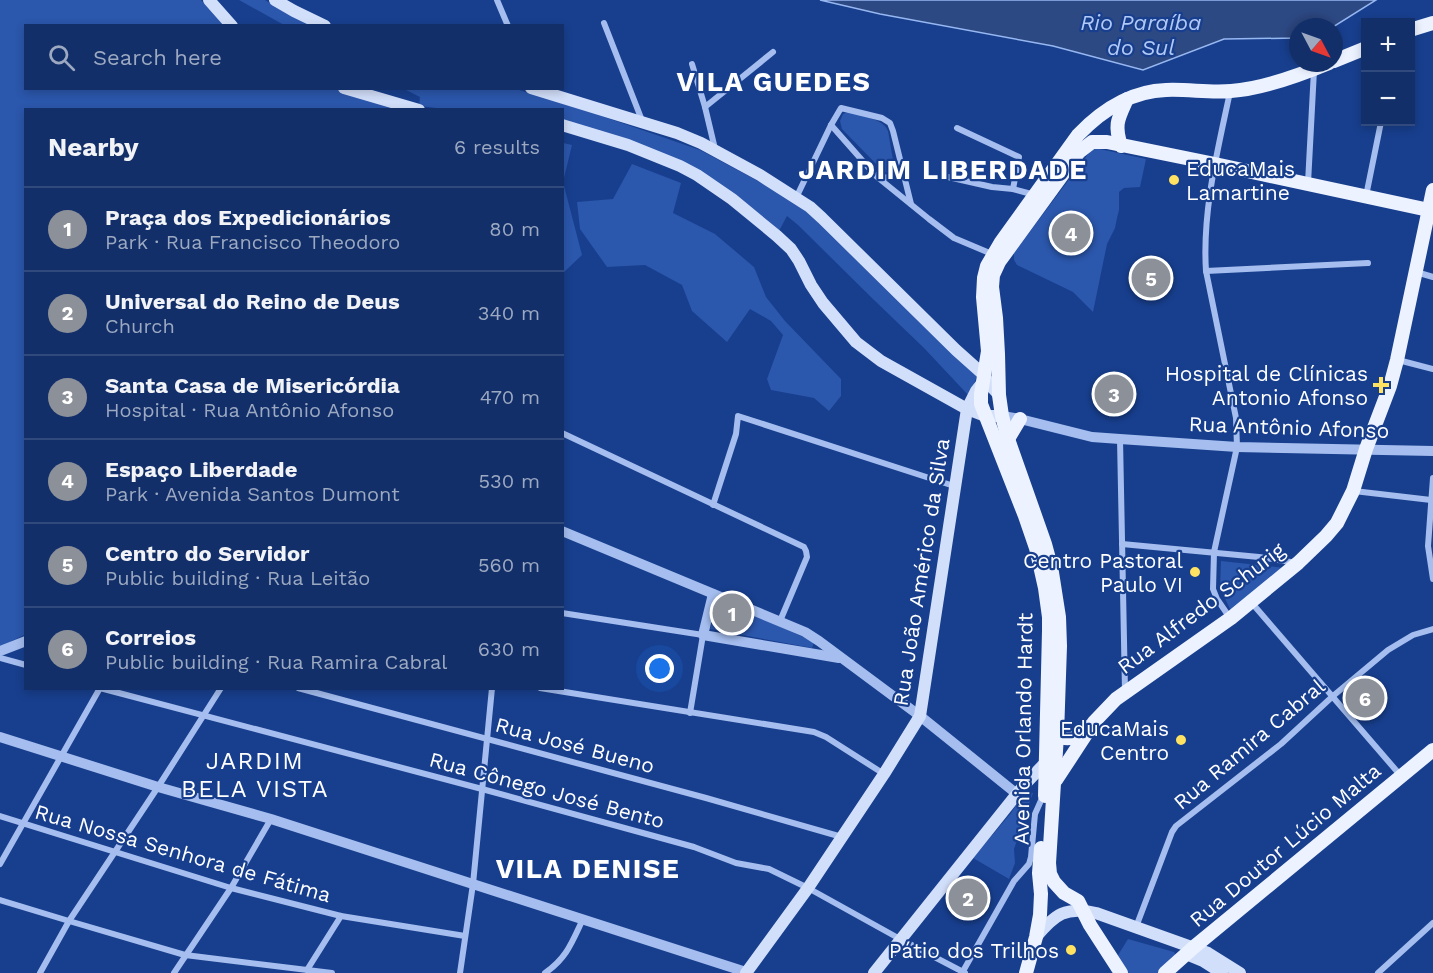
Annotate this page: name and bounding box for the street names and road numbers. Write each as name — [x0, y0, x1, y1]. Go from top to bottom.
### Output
street label: Rua Antônio Afonso — [1188, 411, 1390, 443]
street label: Rua João Américo da Silva — [887, 436, 955, 708]
street label: Rua Alfredo Schurig — [1113, 537, 1290, 679]
street label: Avenida Orlando Hardt — [1008, 612, 1038, 845]
street label: Rua Ramira Cabral — [1168, 673, 1330, 815]
street label: Rua José Bueno — [493, 712, 657, 778]
street label: Rua Cônego José Bento — [427, 747, 667, 833]
street label: Rua Doutor Lúcio Malta — [1185, 758, 1386, 932]
street label: Rua Nossa Senhora de Fátima — [32, 799, 334, 907]

